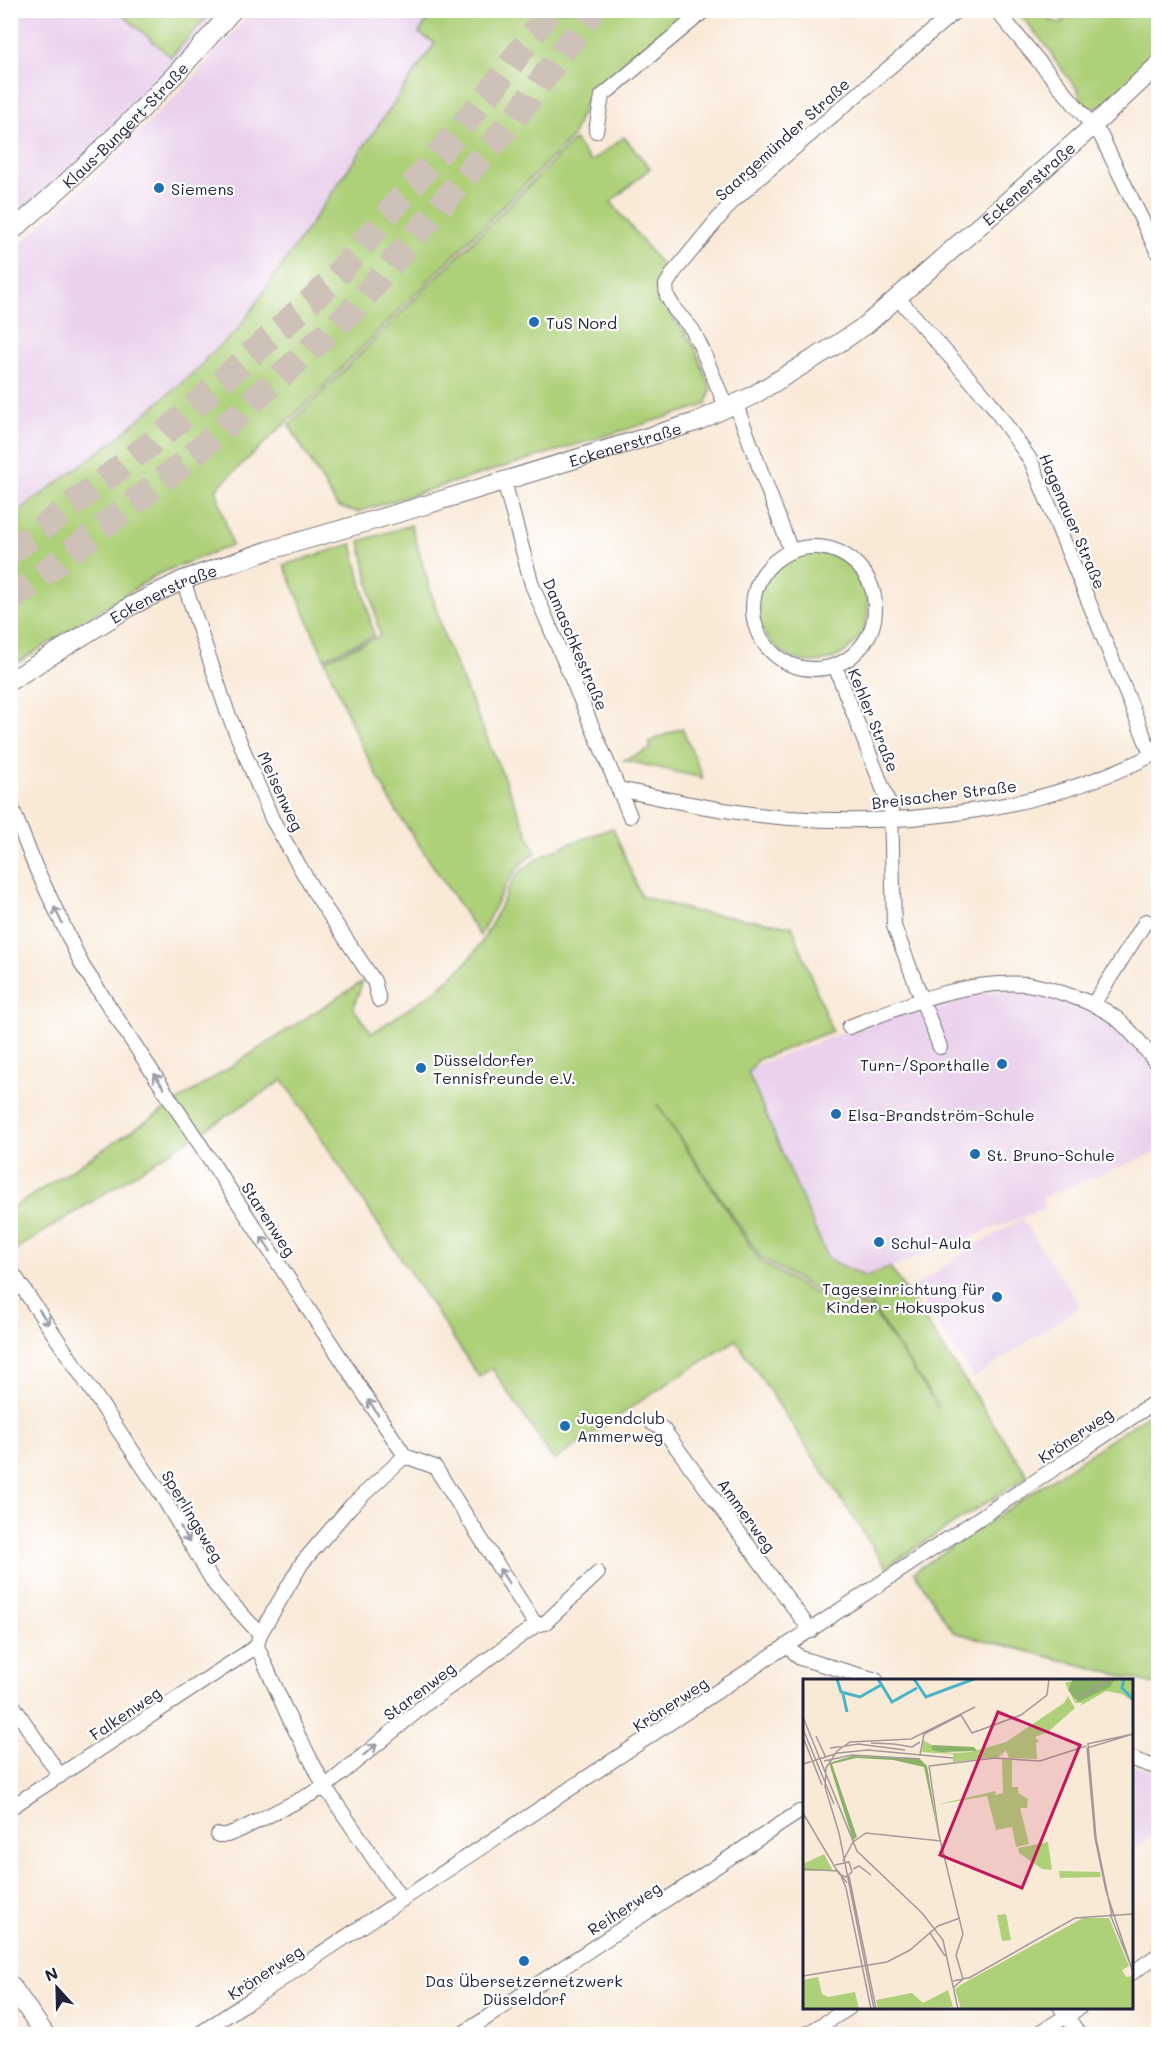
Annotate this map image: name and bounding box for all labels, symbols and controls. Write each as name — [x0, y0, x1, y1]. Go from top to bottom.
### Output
street label: Klaus-Bungert-Straße — [57, 57, 192, 192]
street label: Saargemünder Straße — [710, 73, 854, 205]
street label: Eckenerstraße — [977, 137, 1079, 229]
place label: Siemens — [171, 178, 234, 199]
marker: Siemens — [152, 181, 166, 195]
place label: TuS Nord — [546, 312, 617, 333]
marker: TuS Nord — [527, 315, 541, 329]
street label: Eckenerstraße — [566, 417, 684, 471]
street label: Hagenauer Straße — [1035, 450, 1111, 592]
street label: Eckenerstraße — [105, 559, 219, 627]
street label: Damaschkestraße — [539, 575, 613, 713]
street label: Kehler Straße — [844, 665, 904, 775]
street label: Meisenweg — [253, 748, 309, 834]
street label: Breisacher Straße — [870, 775, 1018, 813]
one-way arrow — [51, 906, 63, 924]
place label: Düsseldorfer Tennisfreunde e.V. — [433, 1049, 576, 1088]
place label: Turn-/Sporthalle — [860, 1054, 990, 1075]
marker: Turn-/Sporthalle — [995, 1057, 1009, 1071]
marker: Düsseldorfer Tennisfreunde e.V. — [414, 1061, 428, 1075]
one-way arrow — [153, 1073, 165, 1090]
place label: Elsa-Brandström-Schule — [848, 1104, 1035, 1125]
marker: Elsa-Brandström-Schule — [829, 1107, 843, 1121]
place label: St. Bruno-Schule — [987, 1144, 1115, 1165]
marker: St. Bruno-Schule — [968, 1147, 982, 1161]
street label: Starenweg — [237, 1178, 301, 1260]
place label: Schul-Aula — [891, 1232, 972, 1253]
marker: Schul-Aula — [872, 1235, 886, 1249]
one-way arrow — [260, 1236, 272, 1253]
place label: Tageseinrichtung für Kinder - Hokuspokus — [822, 1278, 985, 1317]
marker: Tageseinrichtung für Kinder - Hokuspokus — [990, 1290, 1004, 1304]
one-way arrow — [38, 1309, 50, 1325]
one-way arrow — [367, 1399, 379, 1416]
street label: Krönerweg — [1034, 1402, 1116, 1468]
place label: Jugendclub Ammerweg — [577, 1407, 665, 1446]
marker: Jugendclub Ammerweg — [558, 1419, 572, 1433]
street label: Sperlingsweg — [157, 1466, 229, 1566]
street label: Ammerweg — [713, 1474, 781, 1556]
one-way arrow — [179, 1525, 191, 1542]
one-way arrow — [498, 1568, 510, 1585]
street label: Starenweg — [379, 1657, 459, 1725]
street label: Krönerweg — [628, 1672, 712, 1736]
inset map — [803, 1679, 1133, 2009]
street label: Falkenweg — [85, 1681, 165, 1745]
one-way arrow — [362, 1743, 378, 1756]
street label: Reiherweg — [583, 1876, 665, 1940]
street label: Krönerweg — [223, 1940, 307, 2004]
marker: Das Übersetzernetzwerk Düsseldorf — [517, 1954, 531, 1968]
north arrow — [27, 1958, 87, 2018]
text: N — [42, 1962, 61, 1986]
place label: Das Übersetzernetzwerk Düsseldorf — [425, 1970, 623, 2009]

